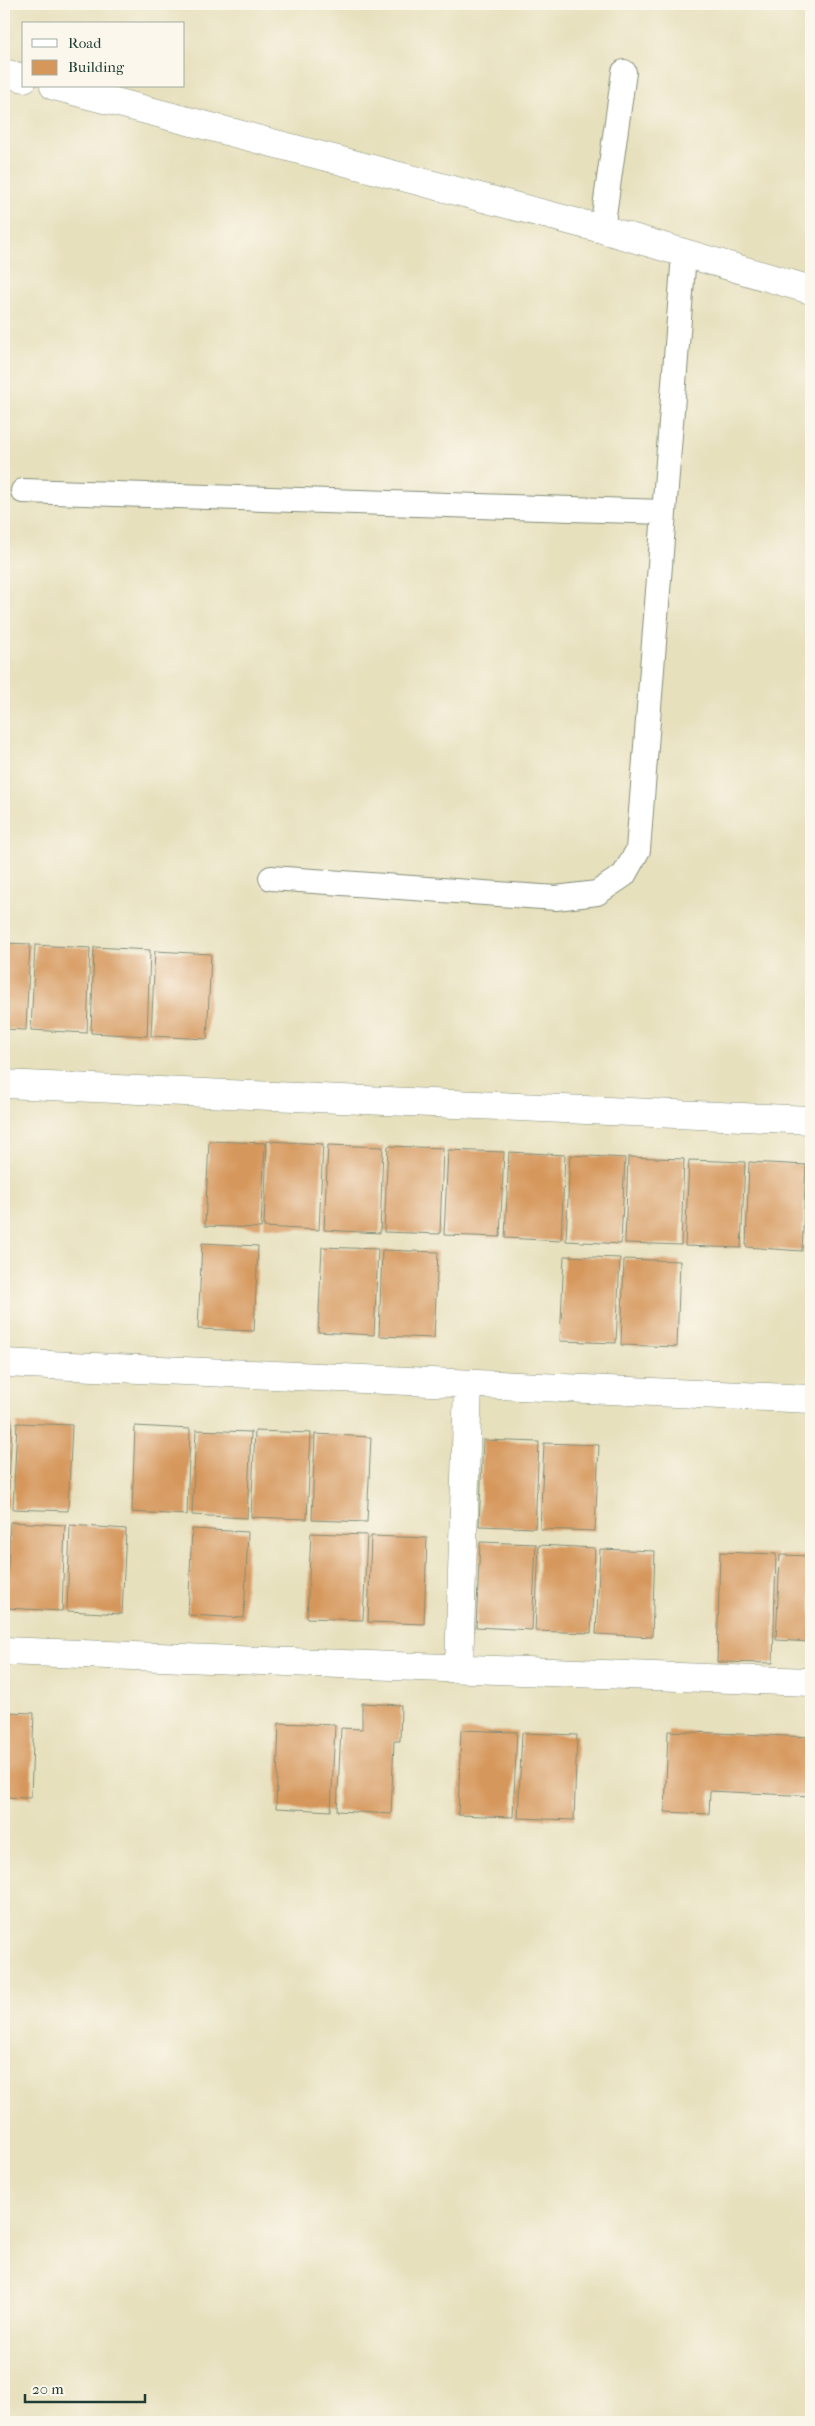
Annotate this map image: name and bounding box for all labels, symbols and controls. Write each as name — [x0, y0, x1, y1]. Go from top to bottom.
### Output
legend — [22, 22, 185, 88]
text: Road — [68, 34, 102, 52]
text: Building — [68, 58, 125, 76]
scale bar — [25, 2371, 145, 2403]
text: 20 m — [32, 2380, 64, 2398]

